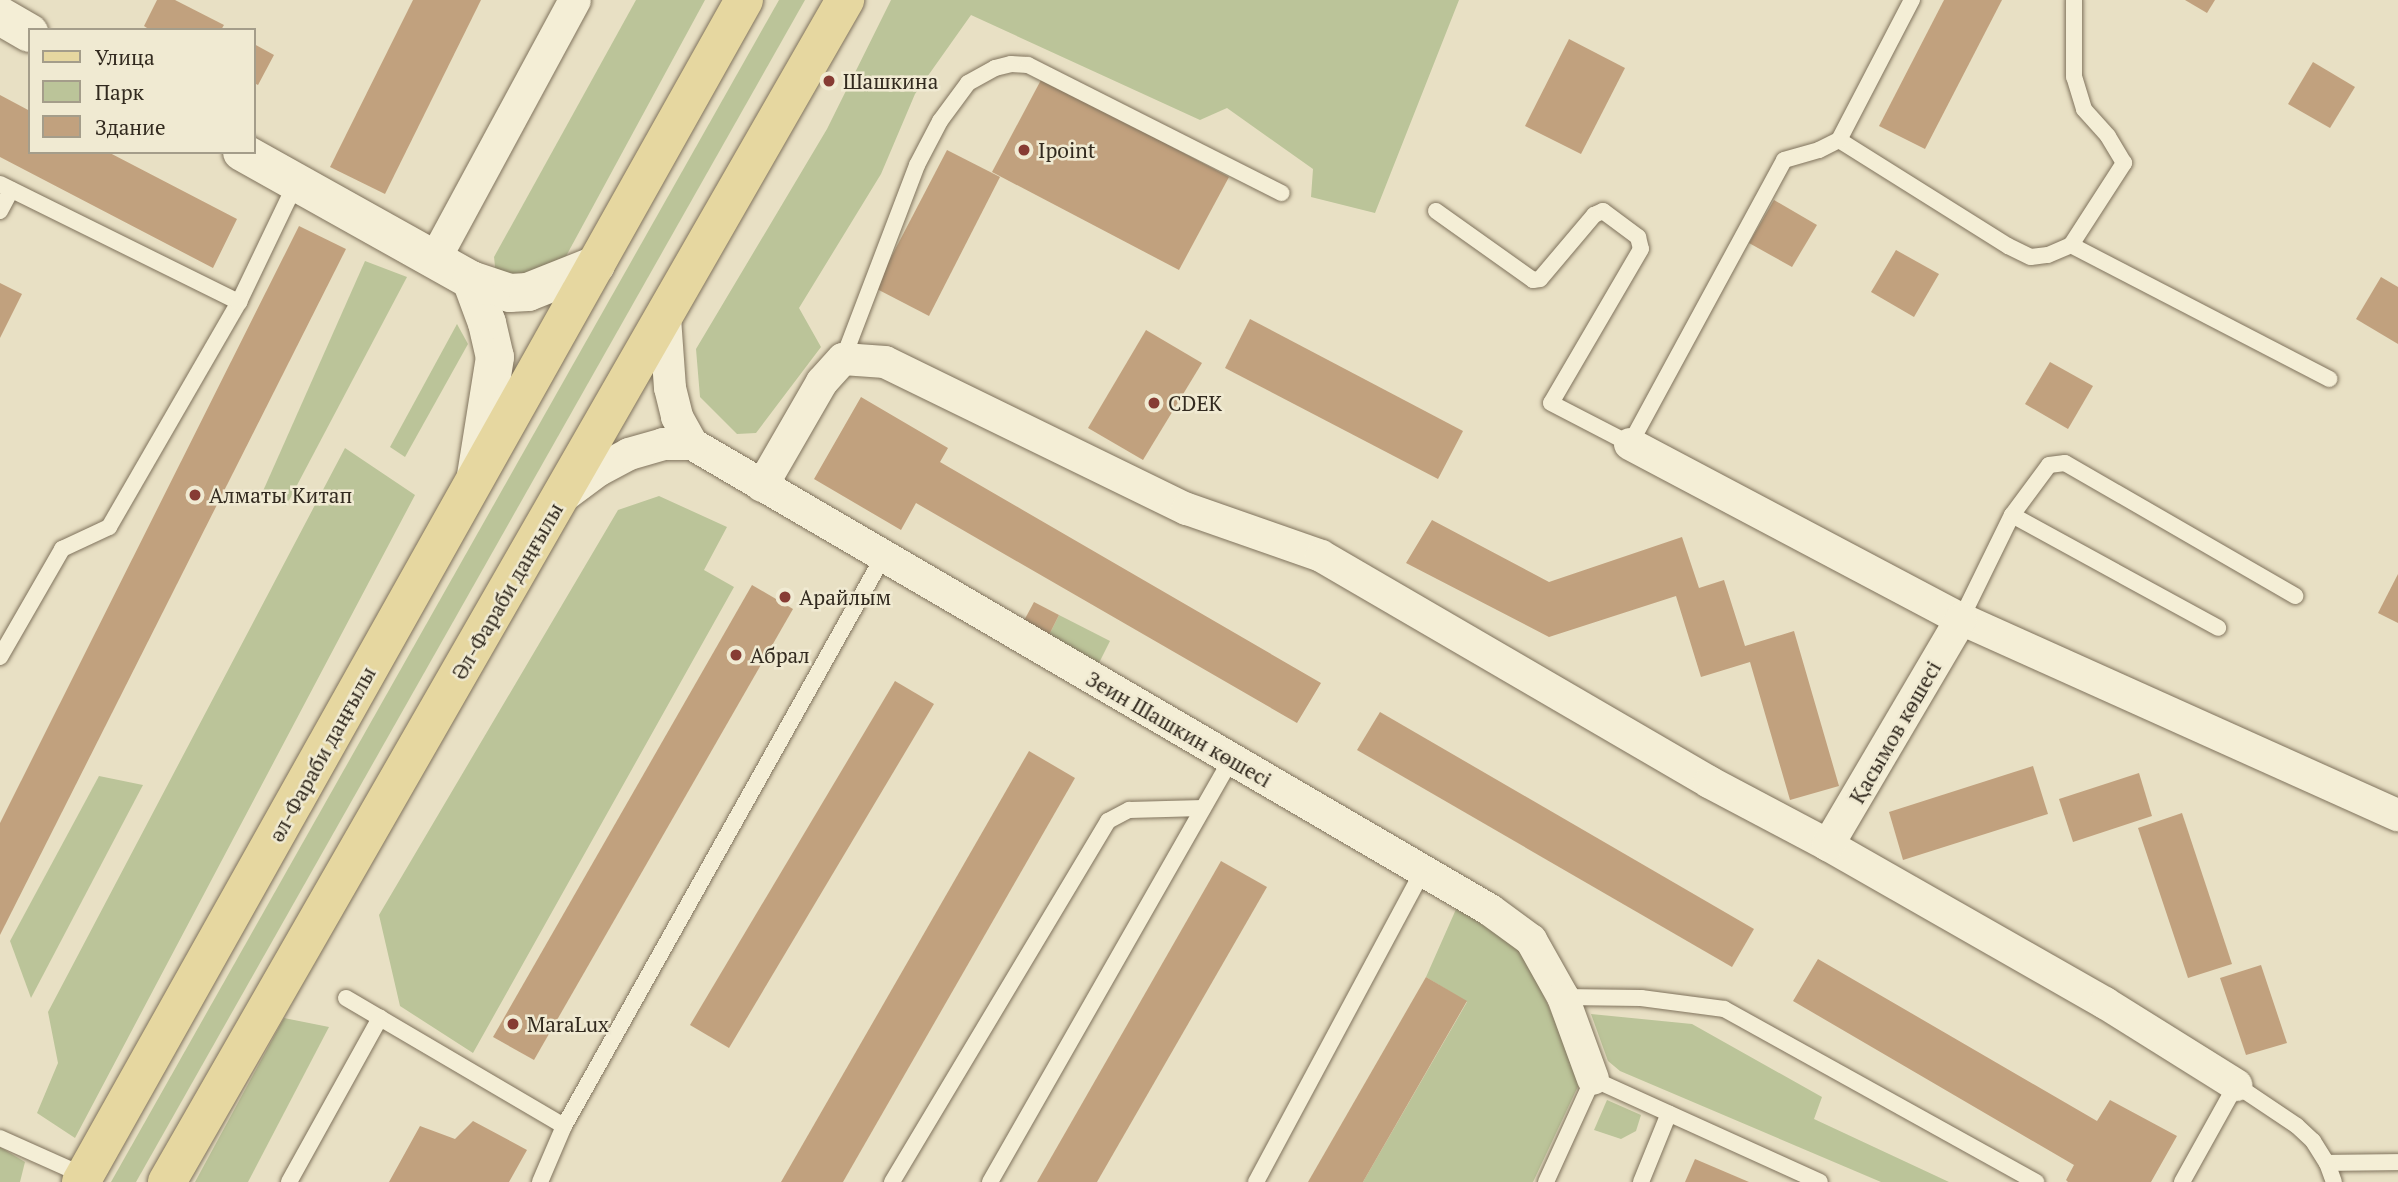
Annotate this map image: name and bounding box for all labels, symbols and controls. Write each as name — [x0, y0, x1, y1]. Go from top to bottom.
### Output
legend — [28, 28, 256, 154]
text: Улица — [95, 43, 155, 71]
place label: Шашкина — [843, 68, 938, 94]
marker: Шашкина — [821, 73, 837, 89]
text: Парк — [95, 78, 144, 106]
text: Здание — [95, 113, 166, 141]
place label: Ipoint — [1038, 137, 1095, 163]
marker: Ipoint — [1016, 142, 1032, 158]
place label: CDEK — [1168, 390, 1222, 416]
marker: CDEK — [1146, 395, 1162, 411]
place label: Алматы Китап — [209, 482, 352, 508]
marker: Алматы Китап — [187, 487, 203, 503]
street label: Әл-Фараби даңғылы — [446, 498, 568, 684]
place label: Арайлым — [799, 584, 891, 610]
marker: Арайлым — [777, 589, 793, 605]
place label: Абрал — [750, 642, 810, 668]
marker: Абрал — [728, 647, 744, 663]
street label: Қасымов көшесі — [1844, 656, 1946, 808]
street label: әл-Фараби даңғылы — [263, 662, 381, 846]
street label: Зеин Шашкин көшесі — [1082, 666, 1276, 792]
place label: MaraLux — [527, 1011, 609, 1037]
marker: MaraLux — [505, 1016, 521, 1032]

